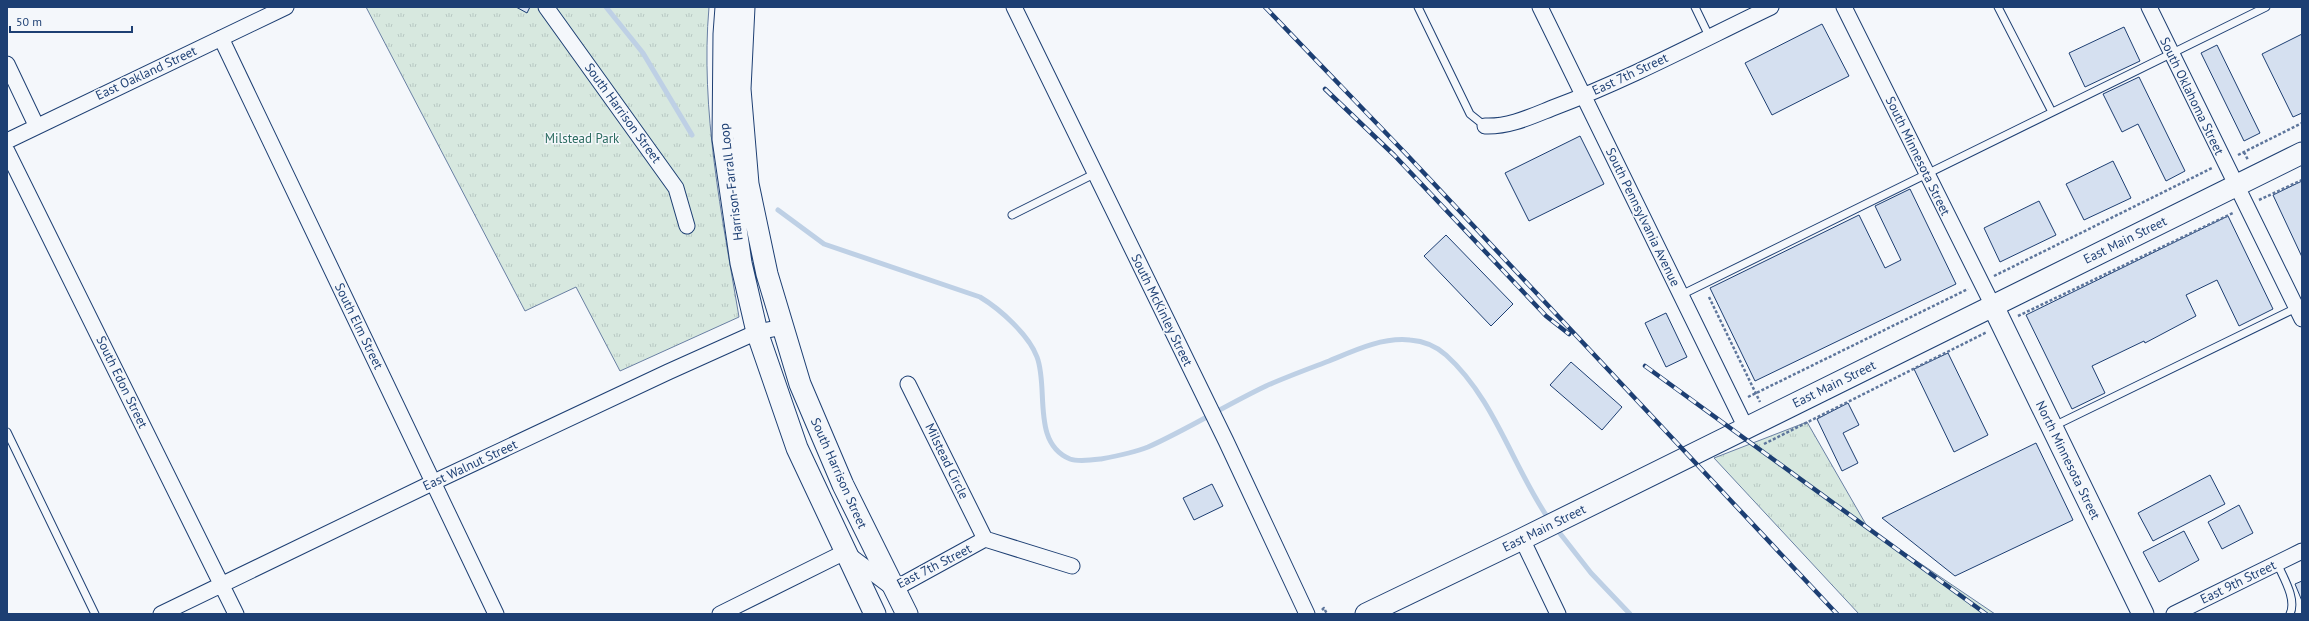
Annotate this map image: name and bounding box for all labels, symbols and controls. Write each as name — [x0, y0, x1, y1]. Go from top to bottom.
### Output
scale bar — [10, 8, 132, 34]
text: 50 m — [16, 14, 42, 29]
street label: South Oklahoma Street — [2156, 34, 2228, 158]
street label: East Oakland Street — [93, 42, 200, 104]
street label: East 7th Street — [1589, 49, 1671, 99]
street label: South Harrison Street — [581, 60, 665, 167]
street label: South Minnesota Street — [1882, 94, 1954, 219]
street label: Harrison-Farrall Loop — [715, 122, 747, 242]
park label: Milstead Park — [545, 130, 620, 147]
street label: South Pennsylvania Avenue — [1602, 145, 1684, 289]
street label: East Main Street — [2080, 212, 2170, 268]
street label: South McKinley Street — [1127, 251, 1197, 369]
street label: South Elm Street — [331, 280, 387, 372]
street label: South Edon Street — [92, 333, 152, 431]
street label: East Main Street — [1789, 356, 1879, 412]
street label: North Minnesota Street — [2032, 398, 2104, 523]
street label: South Harrison Street — [807, 415, 871, 532]
street label: Milstead Circle — [921, 420, 973, 502]
street label: East Walnut Street — [420, 435, 520, 494]
street label: East Main Street — [1499, 500, 1589, 556]
street label: East 7th Street — [894, 540, 975, 592]
street label: East 9th Street — [2197, 556, 2279, 608]

